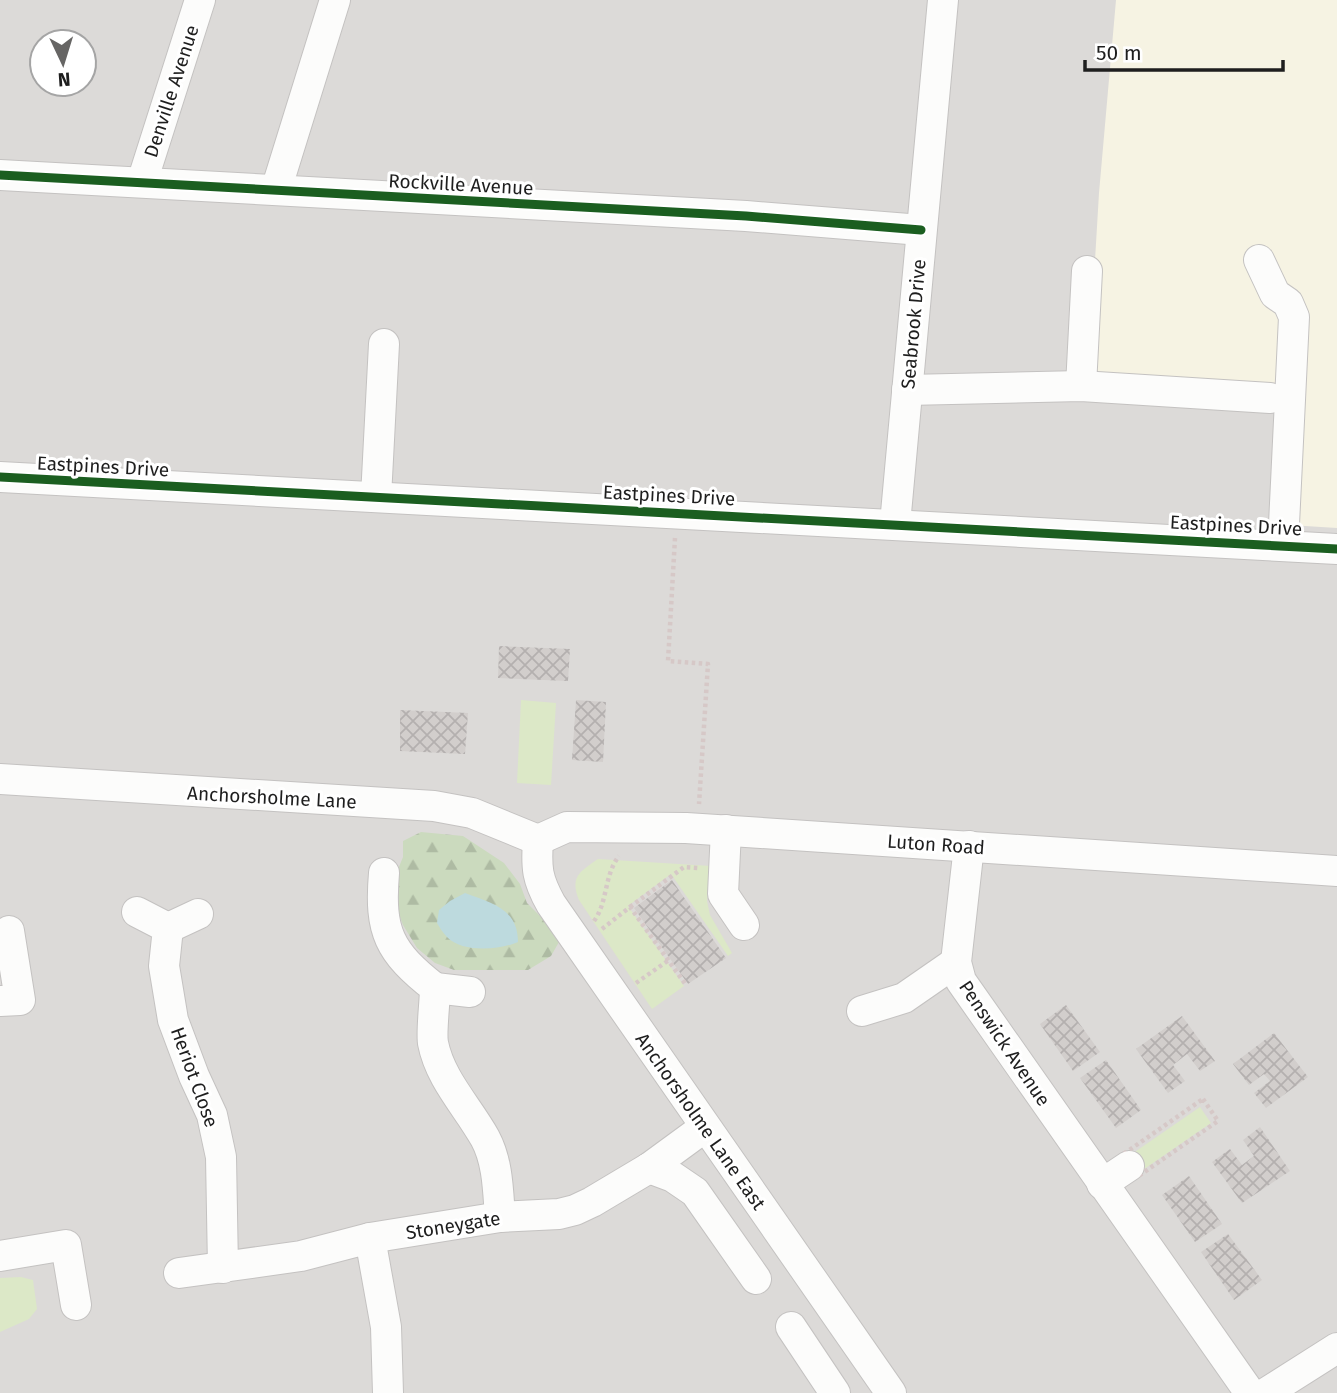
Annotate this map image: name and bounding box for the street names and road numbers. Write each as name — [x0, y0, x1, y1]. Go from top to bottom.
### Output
street label: Denville Avenue — [139, 22, 204, 160]
street label: Rockville Avenue — [388, 169, 534, 200]
street label: Seabrook Drive — [896, 258, 931, 390]
street label: Eastpines Drive — [36, 452, 170, 481]
street label: Eastpines Drive — [602, 481, 736, 510]
street label: Eastpines Drive — [1169, 511, 1303, 540]
street label: Anchorsholme Lane — [187, 782, 357, 813]
street label: Luton Road — [886, 830, 986, 859]
street label: Penswick Avenue — [954, 976, 1055, 1110]
street label: Heriot Close — [166, 1024, 223, 1131]
street label: Anchorsholme Lane East — [631, 1028, 771, 1214]
street label: Stoneygate — [404, 1207, 502, 1244]

